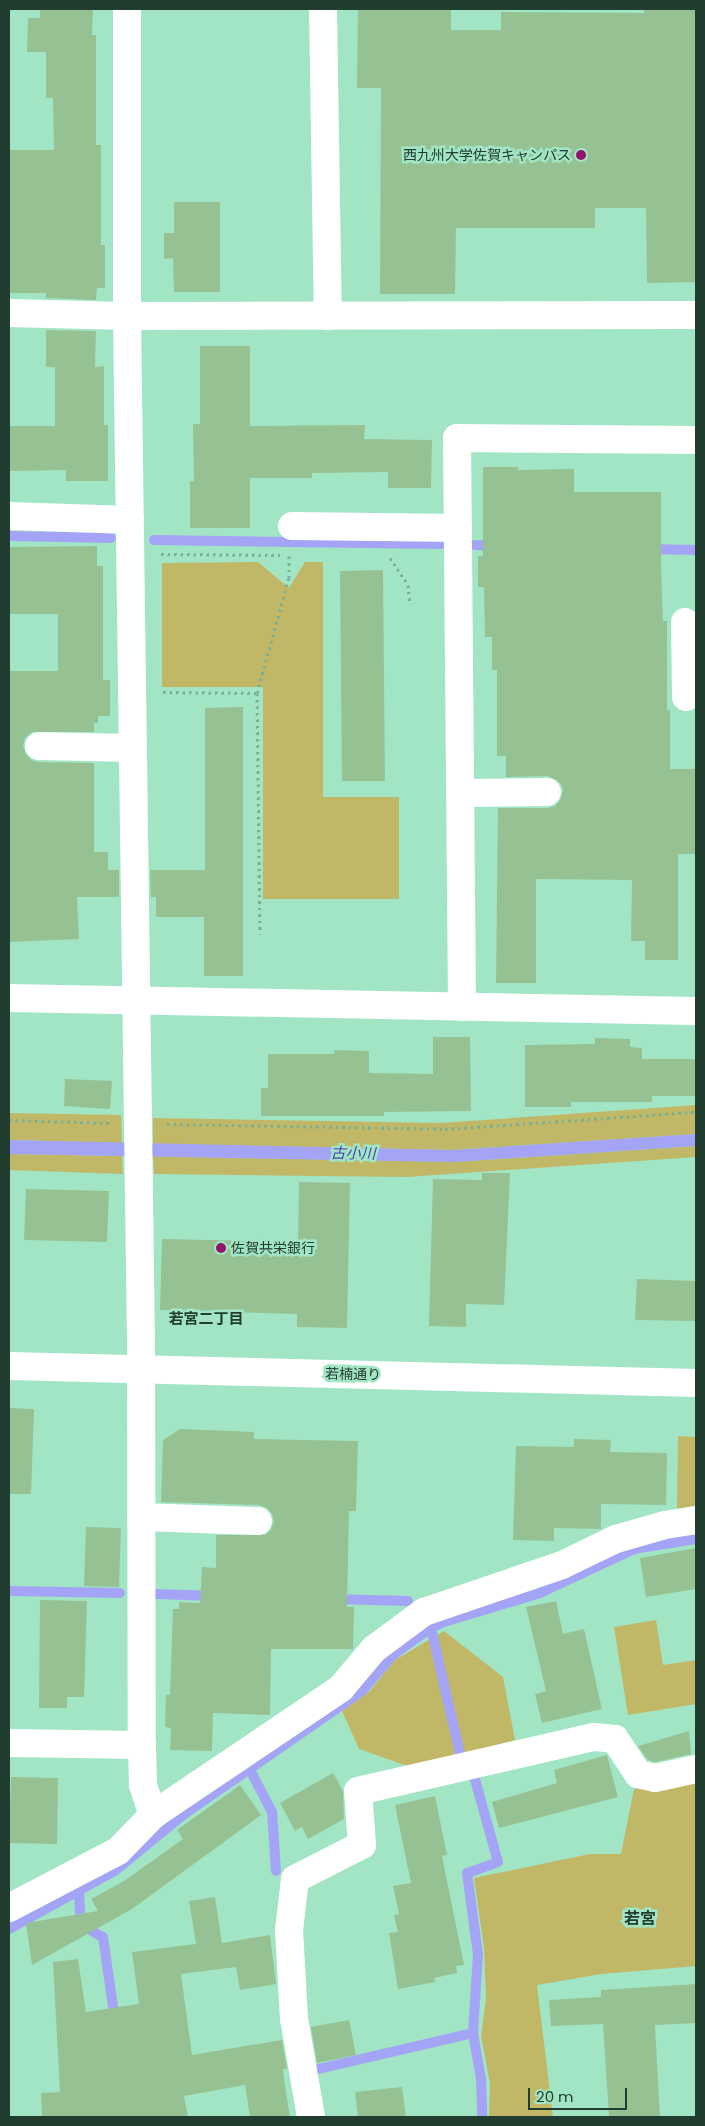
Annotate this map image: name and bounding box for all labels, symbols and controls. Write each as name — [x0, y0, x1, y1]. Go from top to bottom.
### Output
place label: 西九州大学佐賀キャンパス — [403, 147, 571, 163]
marker: 西九州大学佐賀キャンパス — [575, 149, 587, 161]
water label: 古小川 — [330, 1144, 376, 1162]
place label: 佐賀共栄銀行 — [231, 1240, 315, 1256]
marker: 佐賀共栄銀行 — [215, 1242, 227, 1254]
district label: 若宮二丁目 — [169, 1310, 243, 1328]
street label: 若楠通り — [325, 1365, 381, 1383]
district label: 若宮 — [624, 1909, 656, 1929]
scale bar — [530, 2078, 629, 2110]
text: 20 m — [536, 2086, 574, 2107]

